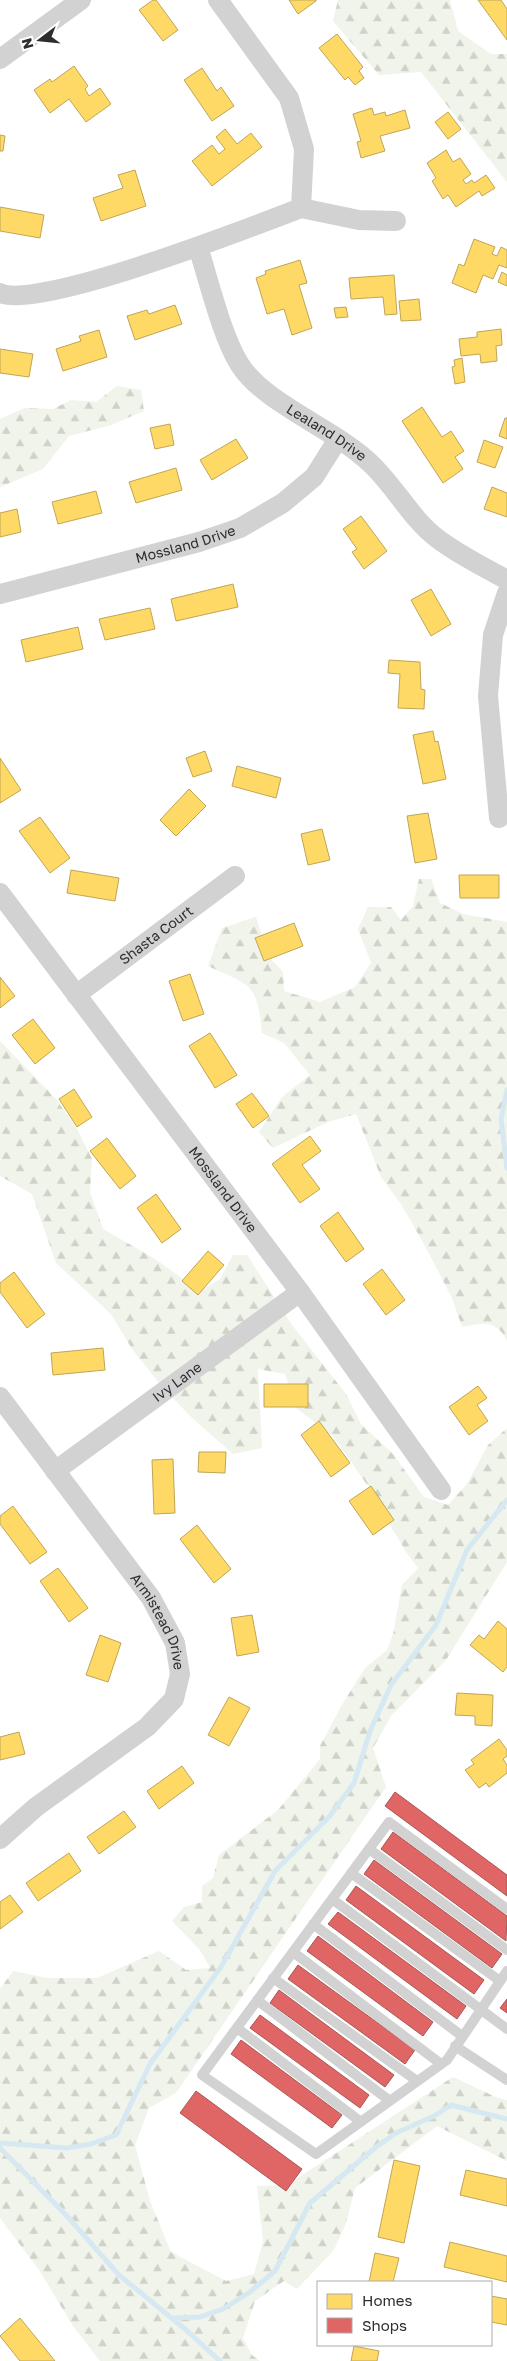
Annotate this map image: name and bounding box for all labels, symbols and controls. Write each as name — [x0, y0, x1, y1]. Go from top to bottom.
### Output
north arrow — [15, 15, 65, 65]
text: N — [17, 36, 37, 51]
street label: Lealand Drive — [284, 400, 370, 464]
street label: Mossland Drive — [134, 521, 237, 566]
street label: Shasta Court — [116, 902, 196, 968]
street label: Mossland Drive — [186, 1143, 261, 1236]
street label: Ivy Lane — [149, 1358, 205, 1405]
street label: Armistead Drive — [127, 1570, 188, 1671]
legend — [317, 2281, 492, 2346]
text: Homes — [362, 2291, 412, 2309]
text: Shops — [362, 2316, 407, 2334]

